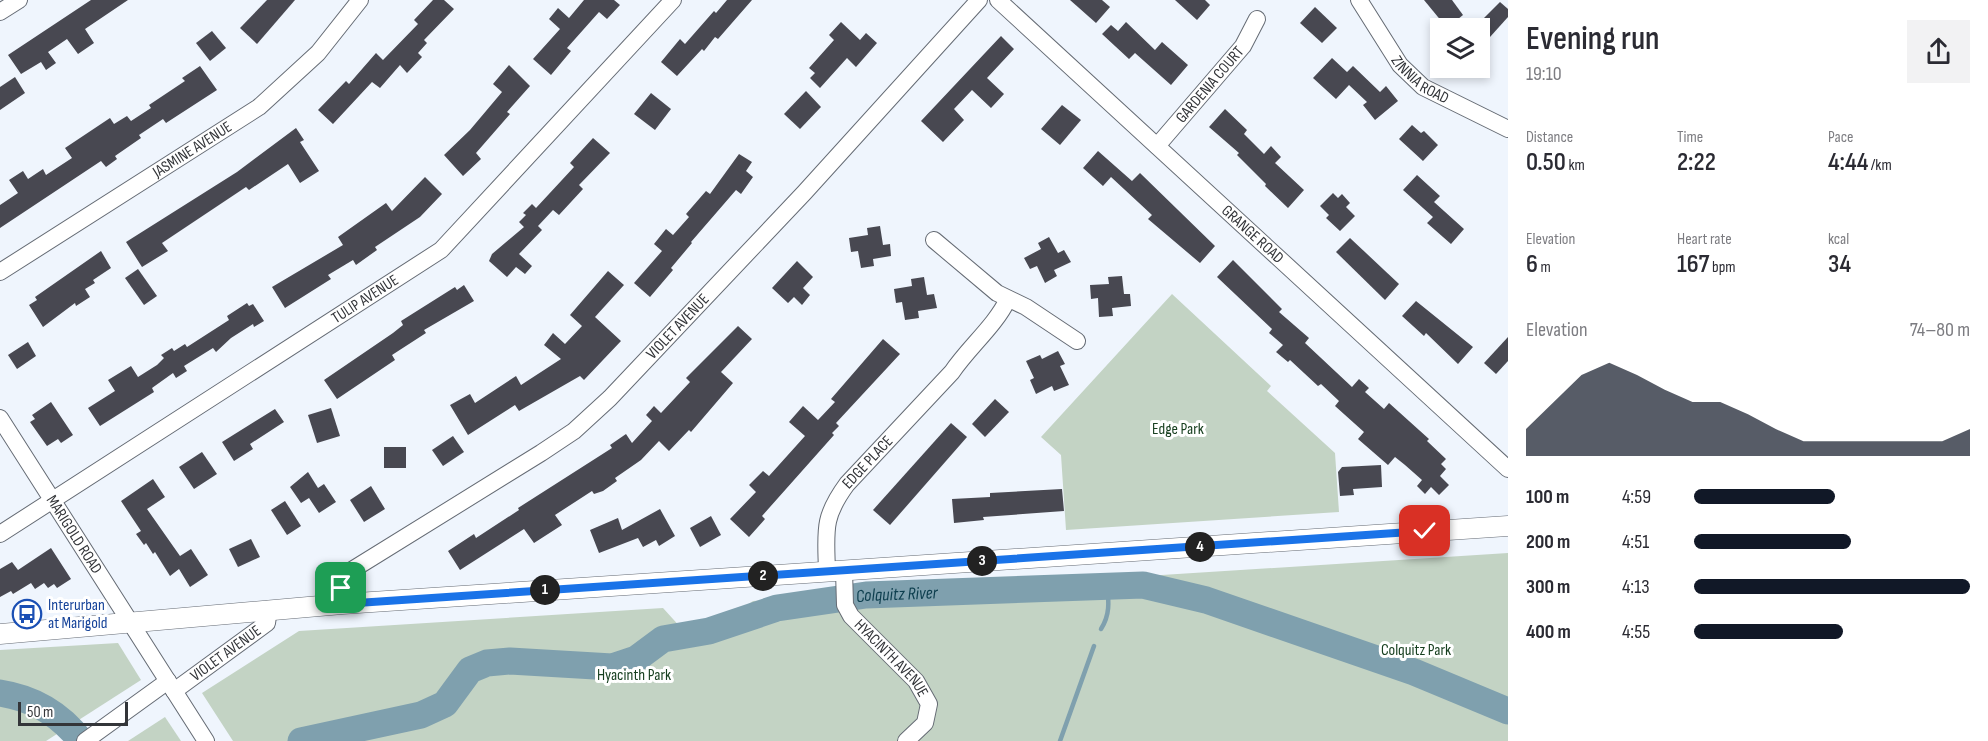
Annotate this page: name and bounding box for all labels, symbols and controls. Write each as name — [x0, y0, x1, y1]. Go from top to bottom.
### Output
map controls — [1430, 18, 1490, 78]
button: layers — [1430, 18, 1490, 78]
text: Evening run — [1526, 19, 1660, 59]
button: share — [1907, 20, 1970, 83]
street label: GARDENIA COURT — [1172, 42, 1248, 127]
street label: ZINNIA ROAD — [1387, 52, 1452, 108]
text: 19:10 — [1526, 62, 1562, 86]
street label: JASMINE AVENUE — [148, 117, 235, 182]
text: Distance — [1526, 128, 1573, 147]
text: Time — [1677, 128, 1703, 147]
text: Pace — [1828, 128, 1853, 147]
text: 0.50 — [1526, 147, 1566, 178]
text: 2:22 — [1677, 147, 1716, 178]
text: 4:44 — [1828, 147, 1868, 178]
text: km — [1566, 156, 1585, 175]
text: /km — [1868, 156, 1892, 175]
street label: GRANGE ROAD — [1218, 201, 1288, 267]
text: Elevation — [1526, 230, 1575, 249]
text: Heart rate — [1677, 230, 1732, 249]
text: kcal — [1828, 230, 1849, 249]
text: 6 — [1526, 249, 1538, 280]
text: 167 — [1677, 249, 1710, 280]
text: 34 — [1828, 249, 1851, 280]
text: m — [1538, 258, 1551, 277]
text: bpm — [1710, 258, 1736, 277]
street label: TULIP AVENUE — [328, 271, 402, 328]
street label: VIOLET AVENUE — [642, 290, 713, 363]
text: Elevation — [1526, 318, 1588, 342]
text: 74–80 m — [1910, 318, 1970, 342]
park label: Edge Park — [1152, 420, 1204, 439]
street label: EDGE PLACE — [838, 432, 897, 493]
text: 100 m — [1526, 485, 1569, 509]
text: 4:59 — [1622, 485, 1651, 509]
street label: MARIGOLD ROAD — [42, 492, 106, 577]
pin — [1399, 505, 1450, 556]
icon: check — [1408, 514, 1441, 547]
text: 200 m — [1526, 530, 1570, 554]
text: 4:51 — [1622, 530, 1649, 554]
pin: 4 — [1185, 532, 1215, 562]
text: 4 — [1196, 537, 1204, 556]
pin: 3 — [967, 546, 997, 576]
text: 3 — [978, 551, 986, 570]
pin: 2 — [748, 561, 778, 591]
pin — [315, 562, 366, 613]
text: 2 — [759, 566, 767, 585]
icon: arrive — [324, 571, 357, 604]
pin: 1 — [530, 575, 560, 605]
text: 300 m — [1526, 575, 1570, 599]
text: 4:13 — [1622, 575, 1650, 599]
text: 1 — [542, 580, 548, 599]
water label: Colquitz River — [854, 582, 939, 607]
place label: Interurban at Marigold — [48, 596, 107, 633]
bus stop icon: Interurban at Marigold — [11, 598, 43, 630]
street label: HYACINTH AVENUE — [850, 615, 932, 700]
text: 400 m — [1526, 620, 1571, 644]
text: 4:55 — [1622, 620, 1650, 644]
street label: VIOLET AVENUE — [187, 621, 265, 685]
park label: Colquitz Park — [1381, 641, 1451, 660]
park label: Hyacinth Park — [597, 666, 671, 685]
scale bar — [18, 699, 128, 726]
text: 50 m — [27, 703, 53, 722]

